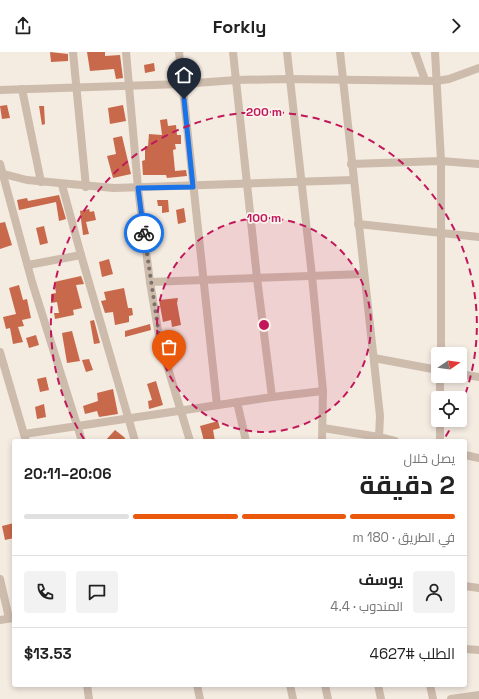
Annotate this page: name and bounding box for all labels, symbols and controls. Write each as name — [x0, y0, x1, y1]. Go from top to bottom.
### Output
icon: share — [12, 15, 34, 37]
text: Forkly — [213, 15, 266, 38]
icon: forward — [445, 15, 467, 37]
pin — [167, 58, 201, 99]
icon: home — [173, 64, 195, 86]
text: 200 m — [246, 104, 282, 120]
text: 100 m — [247, 210, 281, 226]
courier — [124, 213, 164, 253]
icon: bike — [133, 222, 155, 244]
centre of rings — [257, 318, 271, 332]
pin — [152, 330, 186, 371]
icon: bag — [158, 336, 180, 358]
north arrow — [431, 347, 467, 383]
map controls — [431, 347, 467, 427]
button: locate — [431, 391, 467, 427]
text: يصل خلال — [403, 450, 455, 467]
text: 20:06–20:11 — [24, 464, 112, 483]
text: 2 دقيقة — [359, 468, 455, 502]
text: في الطريق · 180 m — [352, 529, 455, 546]
text: يوسف — [358, 570, 403, 589]
button: phone — [24, 571, 66, 613]
button: chat — [76, 571, 118, 613]
button: person — [413, 571, 455, 613]
text: المندوب · 4.4 — [330, 598, 403, 615]
text: $13.53 — [24, 644, 72, 663]
text: الطلب #4627 — [370, 644, 455, 663]

